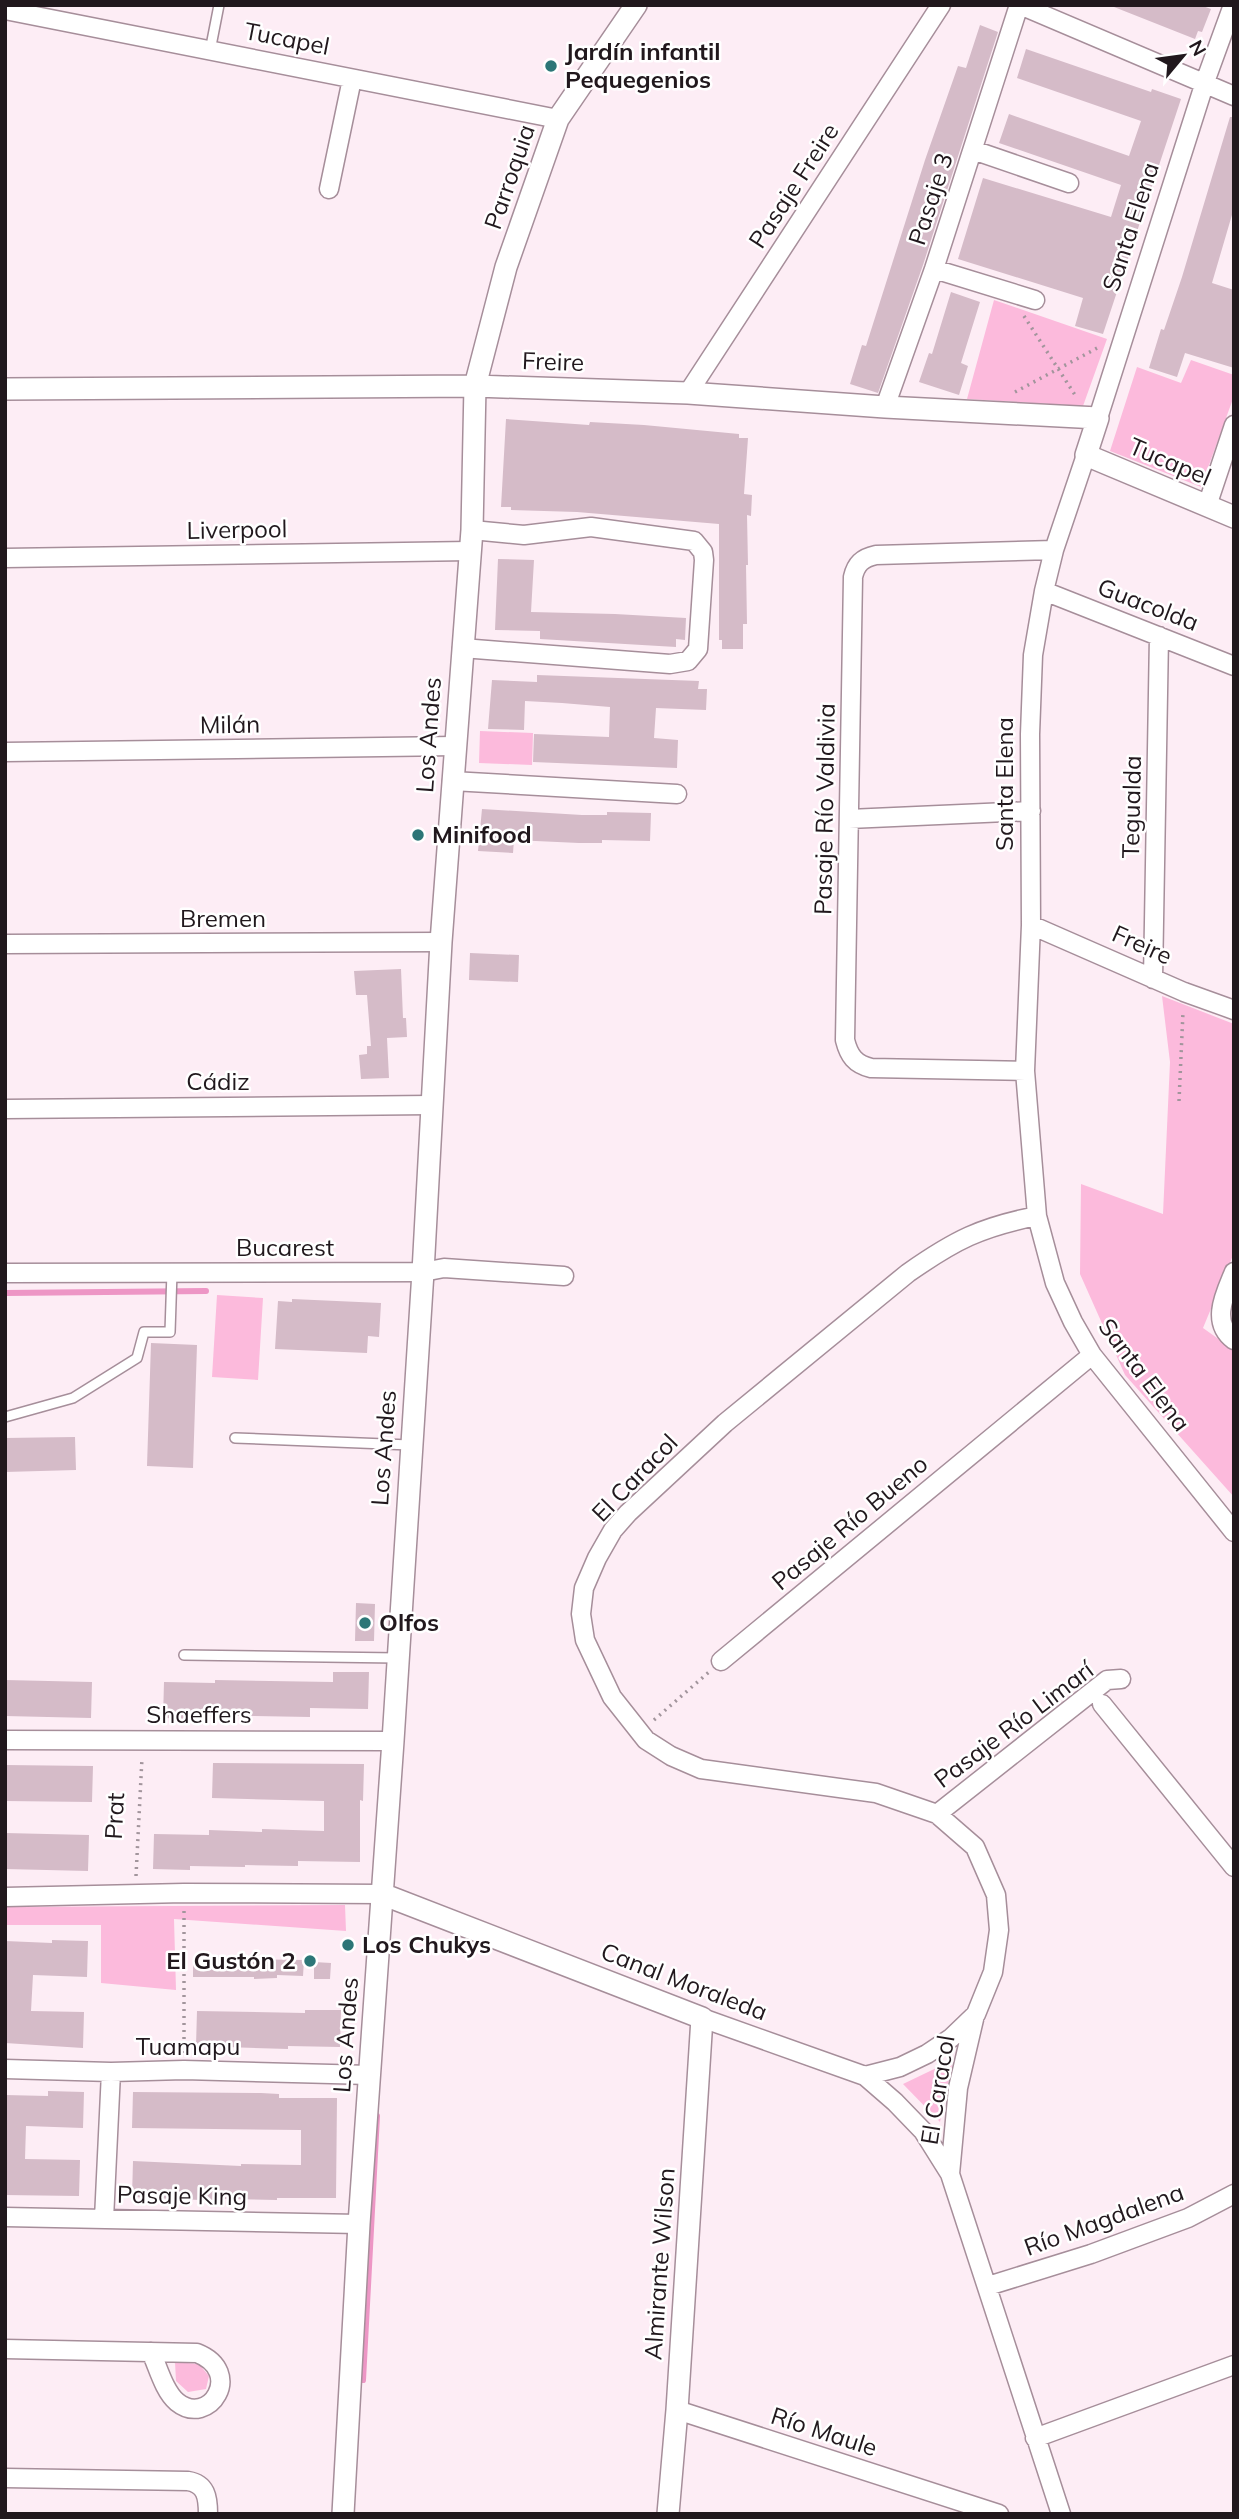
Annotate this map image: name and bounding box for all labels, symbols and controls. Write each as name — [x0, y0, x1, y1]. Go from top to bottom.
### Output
street label: Tucapel — [242, 15, 332, 61]
north arrow — [1148, 21, 1218, 91]
place label: Jardín infantil Pequegenios — [565, 36, 720, 94]
text: N — [1184, 36, 1212, 60]
marker: Jardín infantil Pequegenios — [543, 58, 559, 74]
street label: Pasaje Freire — [742, 117, 845, 254]
street label: Parroquia — [477, 120, 541, 233]
street label: Pasaje 3 — [901, 149, 959, 249]
street label: Santa Elena — [1095, 158, 1165, 295]
street label: Freire — [521, 345, 585, 377]
street label: Tucapel — [1125, 430, 1216, 492]
street label: Liverpool — [186, 513, 288, 545]
street label: Guacolda — [1094, 571, 1203, 637]
street label: Los Andes — [409, 676, 447, 794]
street label: Pasaje Río Valdivia — [807, 703, 841, 915]
street label: Milán — [199, 708, 260, 740]
street label: Santa Elena — [989, 717, 1019, 851]
street label: Tegualda — [1115, 755, 1147, 859]
place label: Minifood — [432, 819, 532, 849]
marker: Minifood — [410, 827, 426, 843]
street label: Bremen — [180, 903, 266, 933]
street label: Freire — [1108, 918, 1177, 970]
street label: Cádiz — [186, 1066, 250, 1096]
street label: Bucarest — [236, 1232, 334, 1262]
street label: Santa Elena — [1093, 1312, 1197, 1437]
street label: Los Andes — [364, 1389, 402, 1507]
street label: El Caracol — [585, 1427, 683, 1527]
street label: Pasaje Río Bueno — [765, 1448, 933, 1596]
place label: Olfos — [379, 1607, 439, 1637]
marker: Olfos — [357, 1615, 373, 1631]
street label: Pasaje Río Limarí — [928, 1654, 1100, 1794]
street label: Shaeffers — [146, 1699, 252, 1729]
street label: Prat — [98, 1792, 130, 1840]
place label: Los Chukys — [362, 1929, 491, 1959]
street label: Canal Moraleda — [597, 1936, 772, 2027]
marker: Los Chukys — [340, 1937, 356, 1953]
place label: El Gustón 2 — [166, 1945, 296, 1975]
marker: El Gustón 2 — [302, 1953, 318, 1969]
street label: Los Andes — [326, 1976, 364, 2094]
street label: Tuamapu — [136, 2031, 240, 2061]
street label: El Caracol — [914, 2033, 960, 2147]
street label: Almirante Wilson — [637, 2167, 681, 2361]
street label: Río Magdalena — [1020, 2176, 1188, 2262]
street label: Pasaje King — [117, 2179, 247, 2211]
street label: Río Maule — [767, 2400, 881, 2462]

